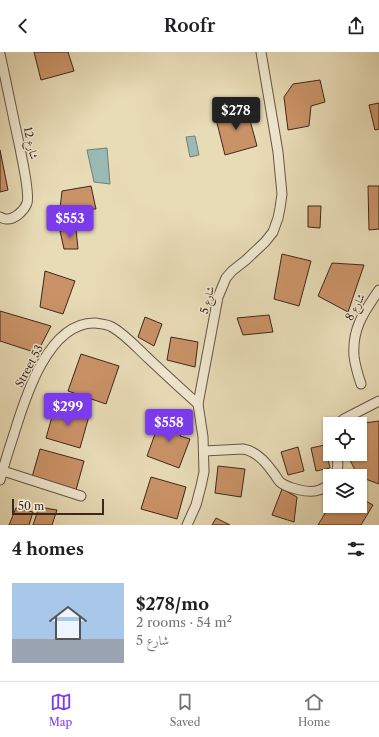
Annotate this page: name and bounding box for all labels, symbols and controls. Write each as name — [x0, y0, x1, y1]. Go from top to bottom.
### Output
icon: back — [12, 15, 34, 37]
text: Roofr — [164, 15, 215, 37]
icon: share — [345, 15, 367, 37]
pin: $278 — [212, 97, 260, 131]
text: $278 — [221, 102, 251, 118]
street label: شارع 12 — [18, 125, 41, 161]
pin: $553 — [46, 205, 94, 239]
text: $553 — [56, 210, 84, 226]
street label: شارع 5 — [197, 285, 220, 316]
street label: شارع 8 — [342, 291, 371, 324]
street label: Street 53 — [12, 342, 46, 390]
pin: $299 — [44, 393, 92, 427]
text: $299 — [53, 398, 83, 414]
pin: $558 — [145, 409, 193, 443]
text: $558 — [154, 414, 184, 430]
map controls — [323, 417, 367, 513]
button: locate — [323, 417, 367, 461]
button: layers — [323, 469, 367, 513]
scale bar — [12, 497, 104, 516]
text: 50 m — [18, 499, 44, 513]
icon: filters — [345, 538, 367, 560]
text: 4 homes — [12, 539, 84, 559]
text: $278/mo — [136, 594, 209, 614]
icon: home — [44, 599, 92, 647]
text: 2 rooms · 54 m² — [136, 614, 232, 630]
text: شارع 5 — [136, 632, 169, 648]
tab: Map — [49, 691, 72, 729]
tab: Saved — [170, 691, 200, 729]
tab: Home — [298, 691, 330, 729]

